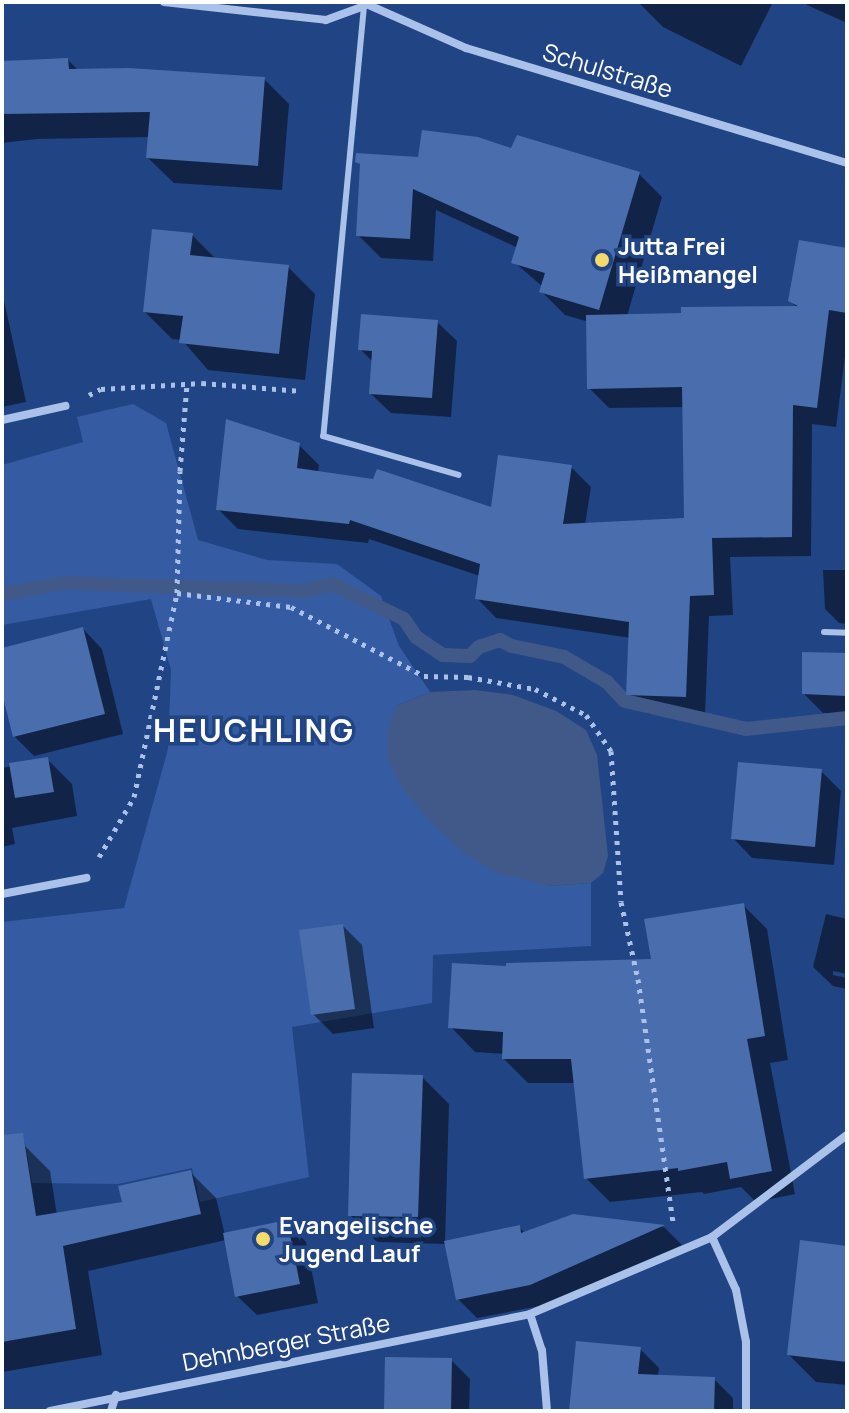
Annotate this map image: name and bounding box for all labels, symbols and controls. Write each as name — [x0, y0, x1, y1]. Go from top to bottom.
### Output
street label: Schulstraße — [540, 37, 676, 103]
place label: Jutta Frei Heißmangel — [618, 232, 758, 288]
marker: Jutta Frei Heißmangel — [593, 251, 611, 269]
district label: HEUCHLING — [153, 711, 355, 749]
place label: Evangelische Jugend Lauf — [279, 1211, 433, 1267]
marker: Evangelische Jugend Lauf — [254, 1230, 272, 1248]
street label: Dehnberger Straße — [180, 1308, 392, 1376]

